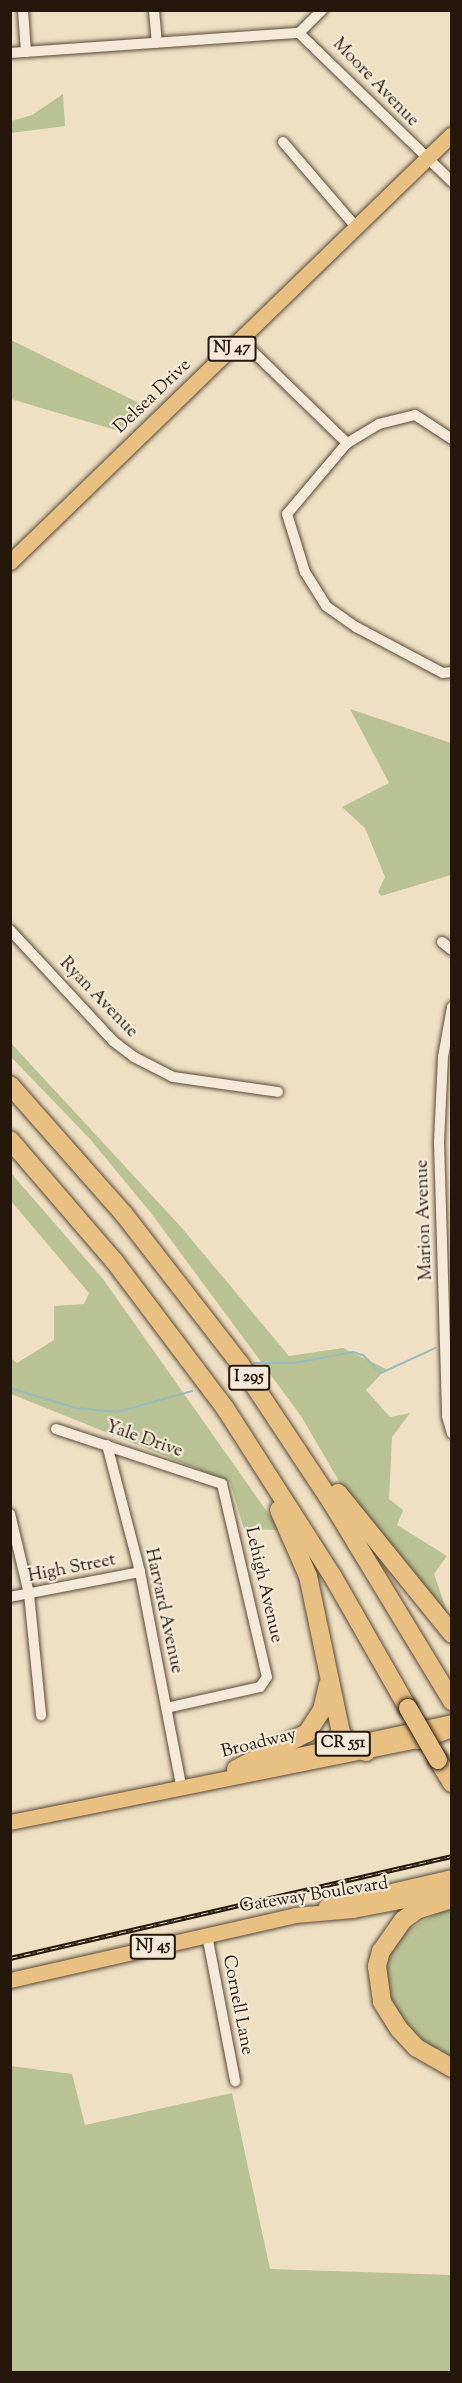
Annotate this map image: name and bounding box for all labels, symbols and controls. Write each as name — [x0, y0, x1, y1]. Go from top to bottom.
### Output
street label: Moore Avenue — [327, 34, 423, 132]
road number: NJ 47 — [206, 336, 258, 362]
street label: Delsea Drive — [110, 355, 196, 439]
street label: Ryan Avenue — [54, 953, 142, 1043]
street label: Marion Avenue — [412, 1159, 438, 1281]
road number: I 295 — [228, 1365, 270, 1391]
street label: Yale Drive — [103, 1417, 185, 1463]
street label: Lehigh Avenue — [239, 1525, 287, 1645]
street label: Harvard Avenue — [139, 1546, 187, 1676]
street label: High Street — [26, 1550, 118, 1588]
street label: Broadway — [219, 1724, 299, 1764]
road number: CR 551 — [314, 1731, 372, 1757]
street label: Gateway Boulevard — [238, 1874, 390, 1918]
road number: NJ 45 — [129, 1934, 177, 1960]
street label: Cornell Lane — [217, 1953, 257, 2057]

